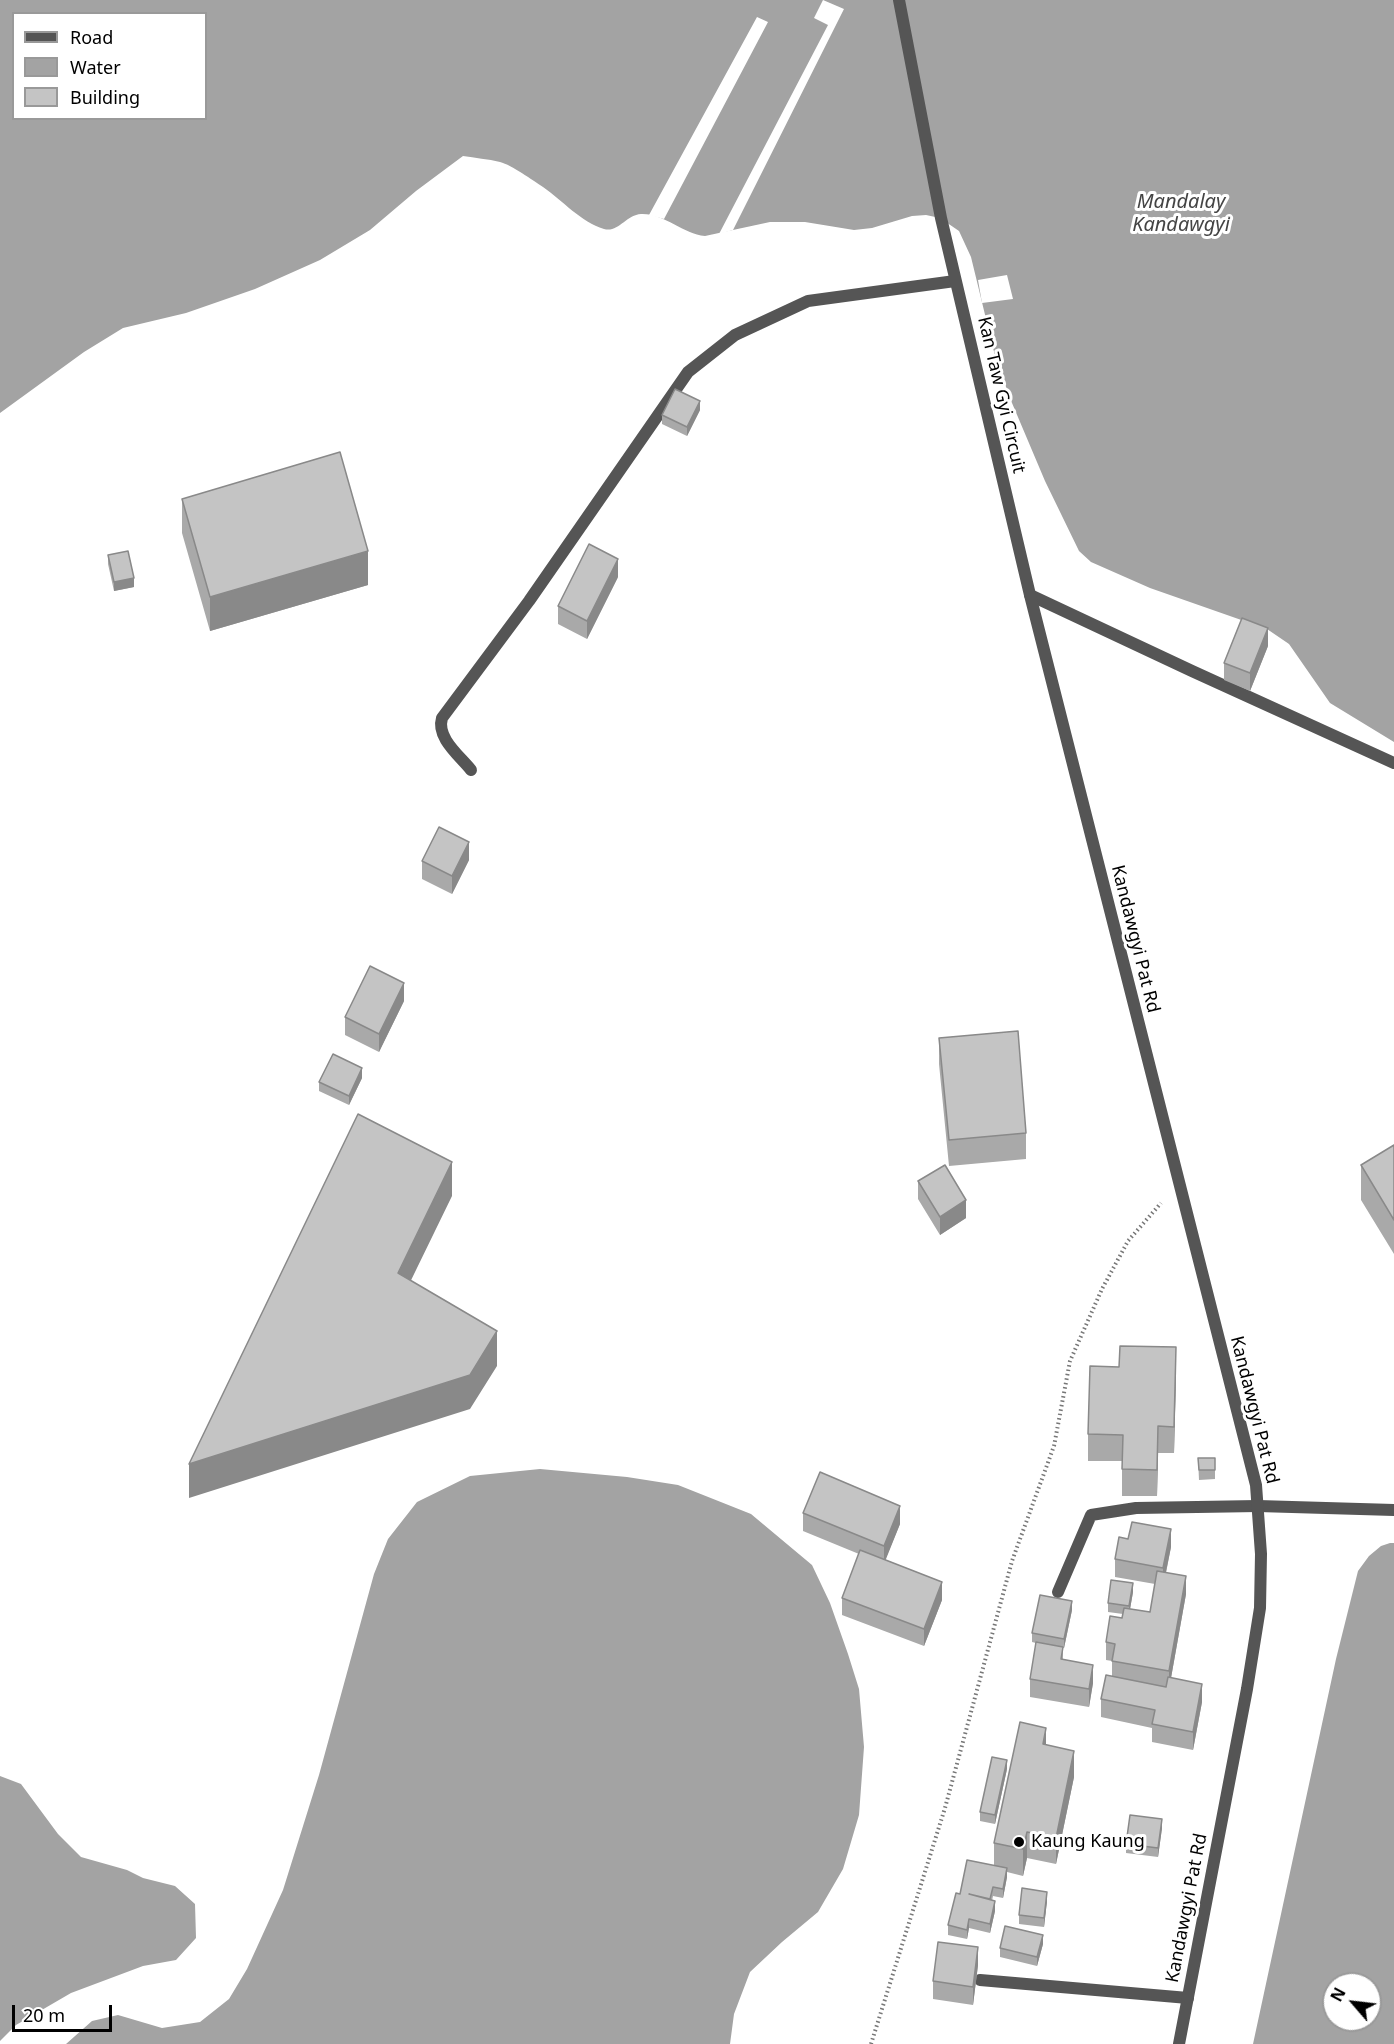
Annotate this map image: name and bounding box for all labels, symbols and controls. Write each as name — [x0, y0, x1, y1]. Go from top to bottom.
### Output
legend — [12, 12, 207, 120]
text: Road — [70, 25, 113, 49]
text: Water — [70, 55, 121, 79]
text: Building — [70, 85, 140, 109]
water label: Mandalay Kandawgyi — [1132, 190, 1230, 237]
street label: Kan Taw Gyi Circuit — [972, 315, 1030, 475]
street label: Kandawgyi Pat Rd — [1106, 863, 1164, 1015]
street label: Kandawgyi Pat Rd — [1225, 1334, 1283, 1486]
place label: Kaung Kaung — [1031, 1831, 1145, 1853]
street label: Kandawgyi Pat Rd — [1162, 1831, 1212, 1985]
marker: Kaung Kaung — [1012, 1835, 1026, 1849]
north arrow — [1322, 1972, 1382, 2032]
text: N — [1325, 1984, 1351, 2005]
scale bar — [15, 1993, 116, 2031]
text: 20 m — [23, 2003, 65, 2027]

